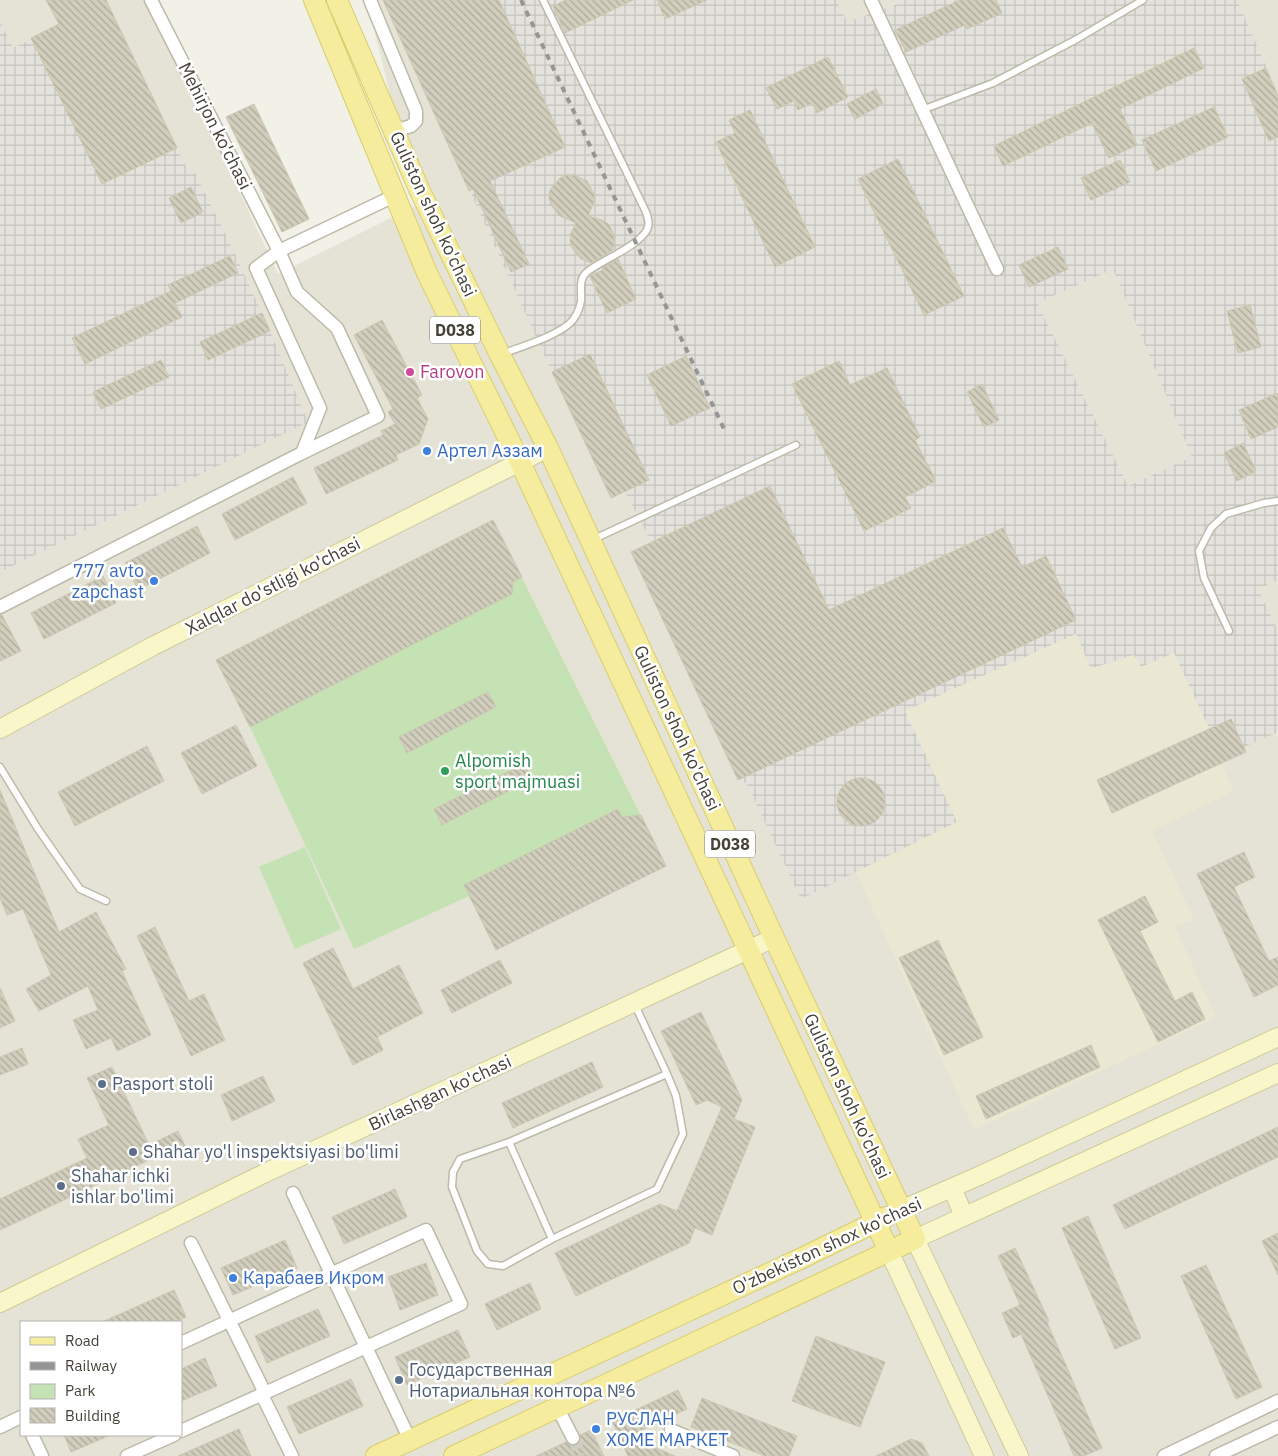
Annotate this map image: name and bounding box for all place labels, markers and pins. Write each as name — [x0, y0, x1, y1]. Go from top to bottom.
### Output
place label: Farovon — [420, 360, 484, 383]
marker: Farovon — [404, 366, 416, 378]
place label: Артел Аззам — [437, 439, 543, 462]
marker: Артел Аззам — [421, 445, 433, 457]
place label: 777 avto zapchast — [72, 559, 144, 603]
marker: 777 avto zapchast — [148, 575, 160, 587]
place label: Alpomish sport majmuasi — [455, 749, 580, 793]
marker: Alpomish sport majmuasi — [439, 765, 451, 777]
place label: Pasport stoli — [112, 1072, 213, 1095]
marker: Pasport stoli — [96, 1078, 108, 1090]
place label: Shahar yo'l inspektsiyasi bo'limi — [143, 1140, 399, 1163]
marker: Shahar yo'l inspektsiyasi bo'limi — [127, 1146, 139, 1158]
place label: Shahar ichki ishlar bo'limi — [71, 1164, 174, 1208]
marker: Shahar ichki ishlar bo'limi — [55, 1180, 67, 1192]
place label: Карабаев Икром — [243, 1266, 384, 1289]
marker: Карабаев Икром — [227, 1272, 239, 1284]
place label: Государственная Нотариальная контора №6 — [409, 1358, 636, 1402]
marker: Государственная Нотариальная контора №6 — [393, 1374, 405, 1386]
place label: РУСЛАН ХОМЕ МАРКЕТ — [606, 1407, 729, 1451]
marker: РУСЛАН ХОМЕ МАРКЕТ — [590, 1423, 602, 1435]

